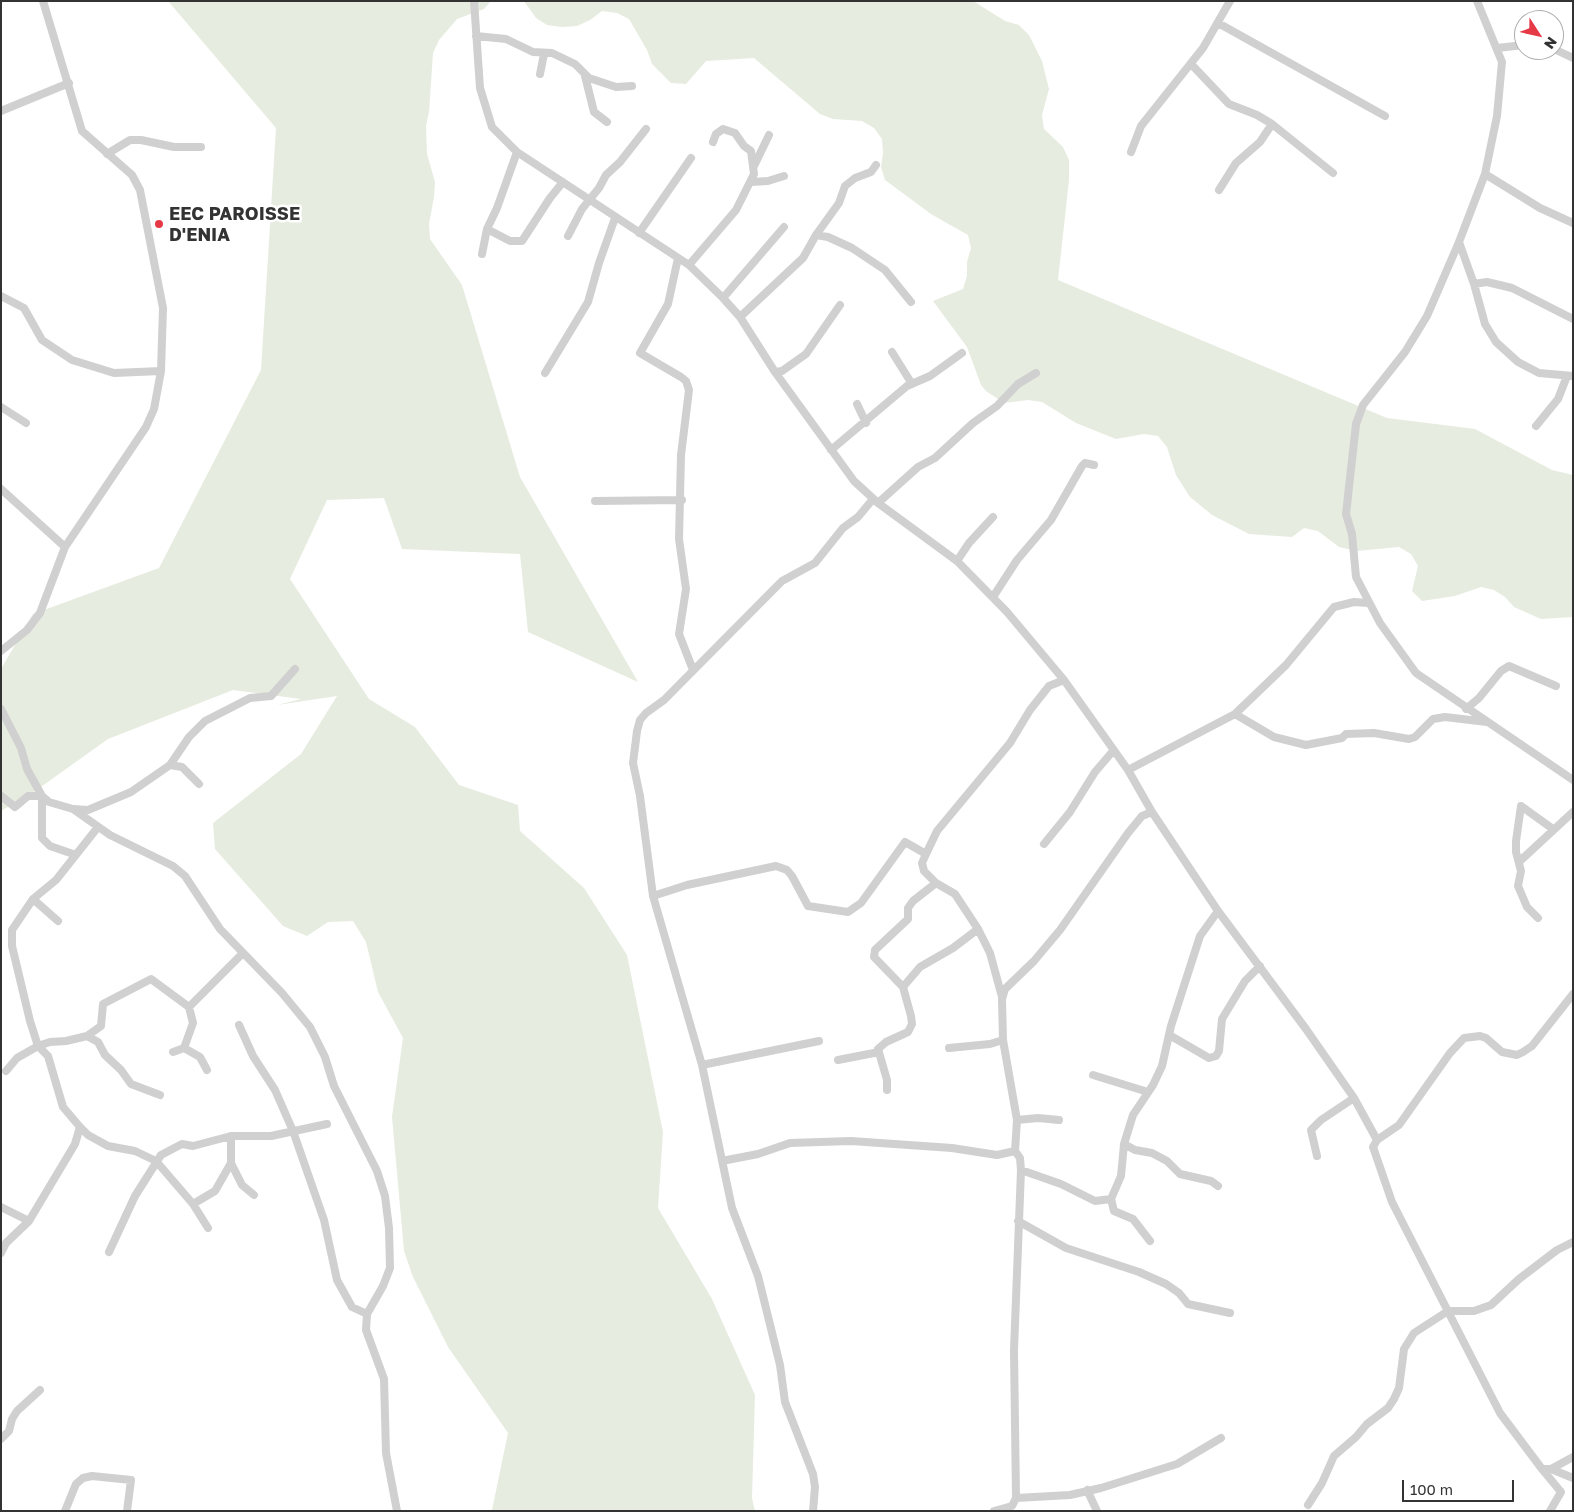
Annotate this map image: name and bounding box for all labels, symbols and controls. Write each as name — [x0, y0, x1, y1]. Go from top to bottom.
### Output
north arrow — [1514, 10, 1564, 60]
text: N — [1541, 34, 1561, 53]
place label: EEC PAROISSE D'ENIA — [169, 203, 300, 245]
marker: EEC PAROISSE D'ENIA — [153, 218, 165, 230]
scale bar — [1404, 1470, 1516, 1502]
text: 100 m — [1410, 1480, 1453, 1498]

